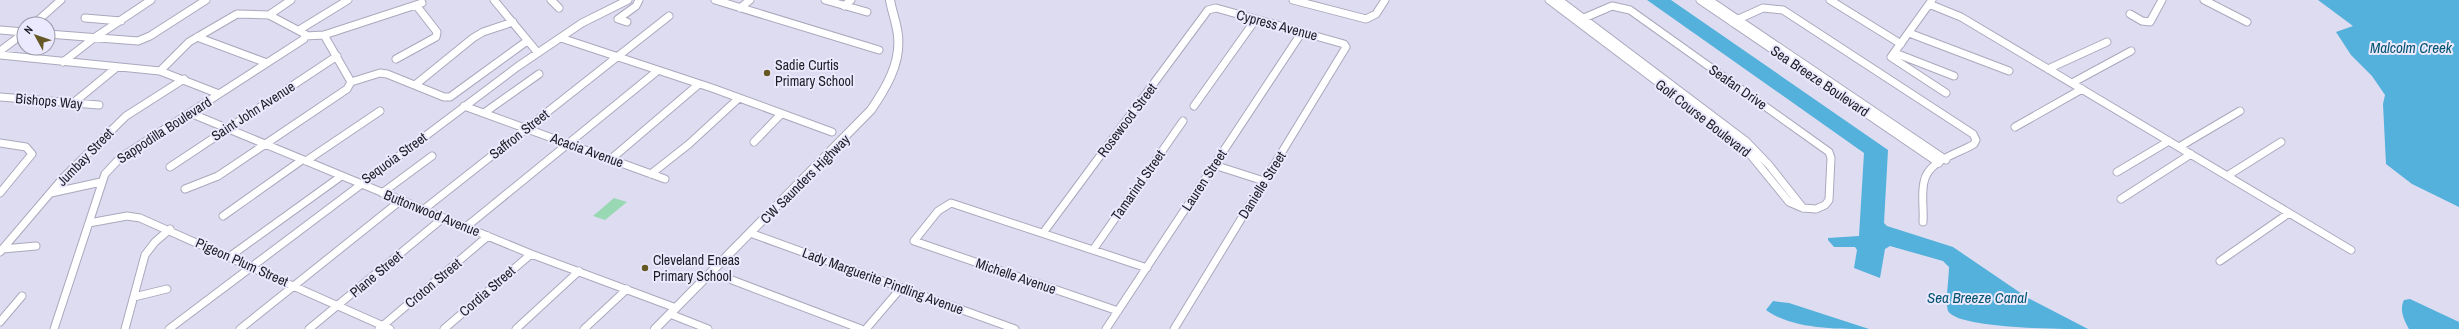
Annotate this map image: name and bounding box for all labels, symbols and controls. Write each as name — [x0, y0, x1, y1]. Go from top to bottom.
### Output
street label: Cypress Avenue — [1234, 6, 1320, 44]
north arrow — [16, 16, 56, 56]
text: N — [21, 23, 36, 37]
water label: Malcolm Creek — [2370, 37, 2453, 58]
street label: Sea Breeze Boulevard — [1767, 41, 1873, 121]
place label: Sadie Curtis Primary School — [775, 56, 853, 90]
street label: Seafan Drive — [1705, 60, 1771, 114]
marker: Sadie Curtis Primary School — [762, 68, 772, 78]
street label: Golf Course Boulevard — [1652, 75, 1754, 161]
street label: Saint John Avenue — [208, 77, 298, 145]
street label: Rosewood Street — [1093, 79, 1161, 161]
street label: Bishops Way — [15, 89, 84, 113]
street label: Sappodilla Boulevard — [113, 93, 215, 167]
street label: Saffron Street — [486, 105, 552, 163]
street label: Jumbay Street — [53, 124, 117, 190]
street label: Sequoia Street — [358, 128, 430, 188]
street label: Acacia Avenue — [547, 128, 626, 172]
street label: CW Saunders Highway — [756, 130, 854, 228]
street label: Tamarind Street — [1107, 146, 1169, 224]
street label: Lauren Street — [1178, 146, 1230, 214]
street label: Danielle Street — [1234, 148, 1290, 222]
street label: Buttonwood Avenue — [381, 186, 483, 240]
street label: Pigeon Plum Street — [193, 234, 291, 290]
street label: Lady Marguerite Pindling Avenue — [800, 243, 966, 319]
street label: Plane Street — [346, 247, 406, 301]
place label: Cleveland Eneas Primary School — [653, 251, 740, 285]
street label: Croton Street — [401, 254, 465, 312]
street label: Michelle Avenue — [973, 254, 1059, 298]
street label: Cordia Street — [455, 262, 519, 320]
marker: Cleveland Eneas Primary School — [640, 263, 650, 273]
water label: Sea Breeze Canal — [1927, 287, 2027, 308]

